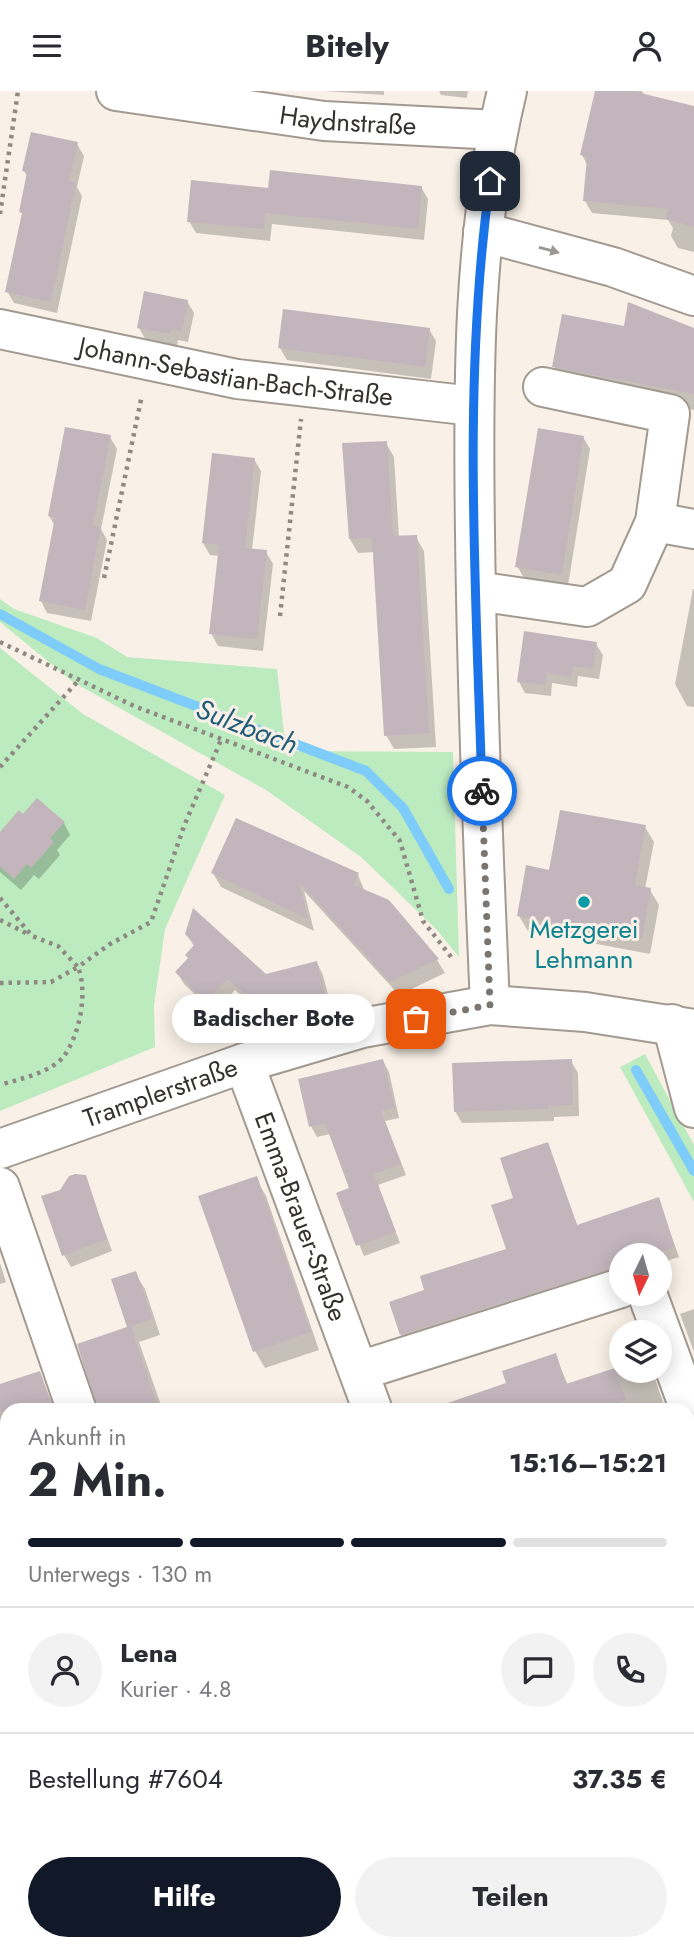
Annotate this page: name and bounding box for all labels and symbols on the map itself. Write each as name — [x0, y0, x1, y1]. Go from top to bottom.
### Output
street label: Haydnstraße — [277, 96, 417, 145]
pin — [460, 151, 520, 211]
one-way arrow — [539, 245, 560, 255]
street label: Johann-Sebastian-Bach-Straße — [72, 326, 395, 416]
water label: Sulzbach — [190, 688, 304, 765]
courier — [447, 756, 517, 826]
marker: Metzgerei Lehmann — [576, 894, 592, 910]
place label: Metzgerei Lehmann — [529, 910, 639, 978]
pin — [386, 989, 446, 1049]
callout: Badischer Bote — [171, 995, 374, 1044]
street label: Tramplerstraße — [78, 1048, 243, 1137]
street label: Emma-Brauer-Straße — [245, 1107, 357, 1327]
north arrow — [609, 1243, 672, 1305]

